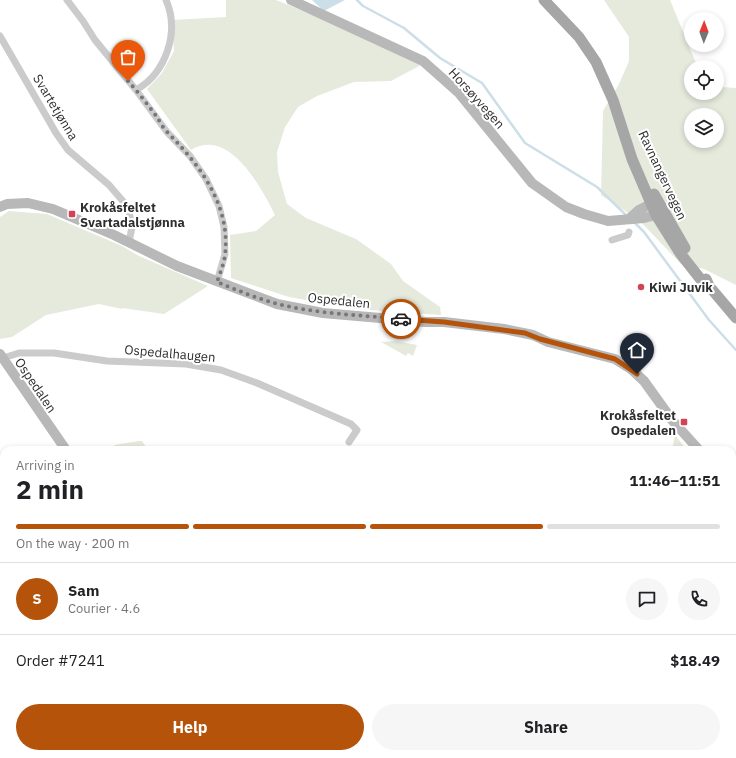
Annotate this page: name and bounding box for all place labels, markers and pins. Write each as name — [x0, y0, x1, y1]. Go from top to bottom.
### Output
pin — [111, 40, 145, 81]
place label: Krokåsfeltet Svartadalstjønna — [80, 199, 185, 231]
marker: Krokåsfeltet Svartadalstjønna — [67, 209, 77, 219]
place label: Kiwi Juvik — [649, 279, 713, 296]
marker: Kiwi Juvik — [636, 282, 646, 292]
pin — [620, 333, 654, 374]
place label: Krokåsfeltet Ospedalen — [600, 407, 676, 439]
marker: Krokåsfeltet Ospedalen — [679, 417, 689, 427]

